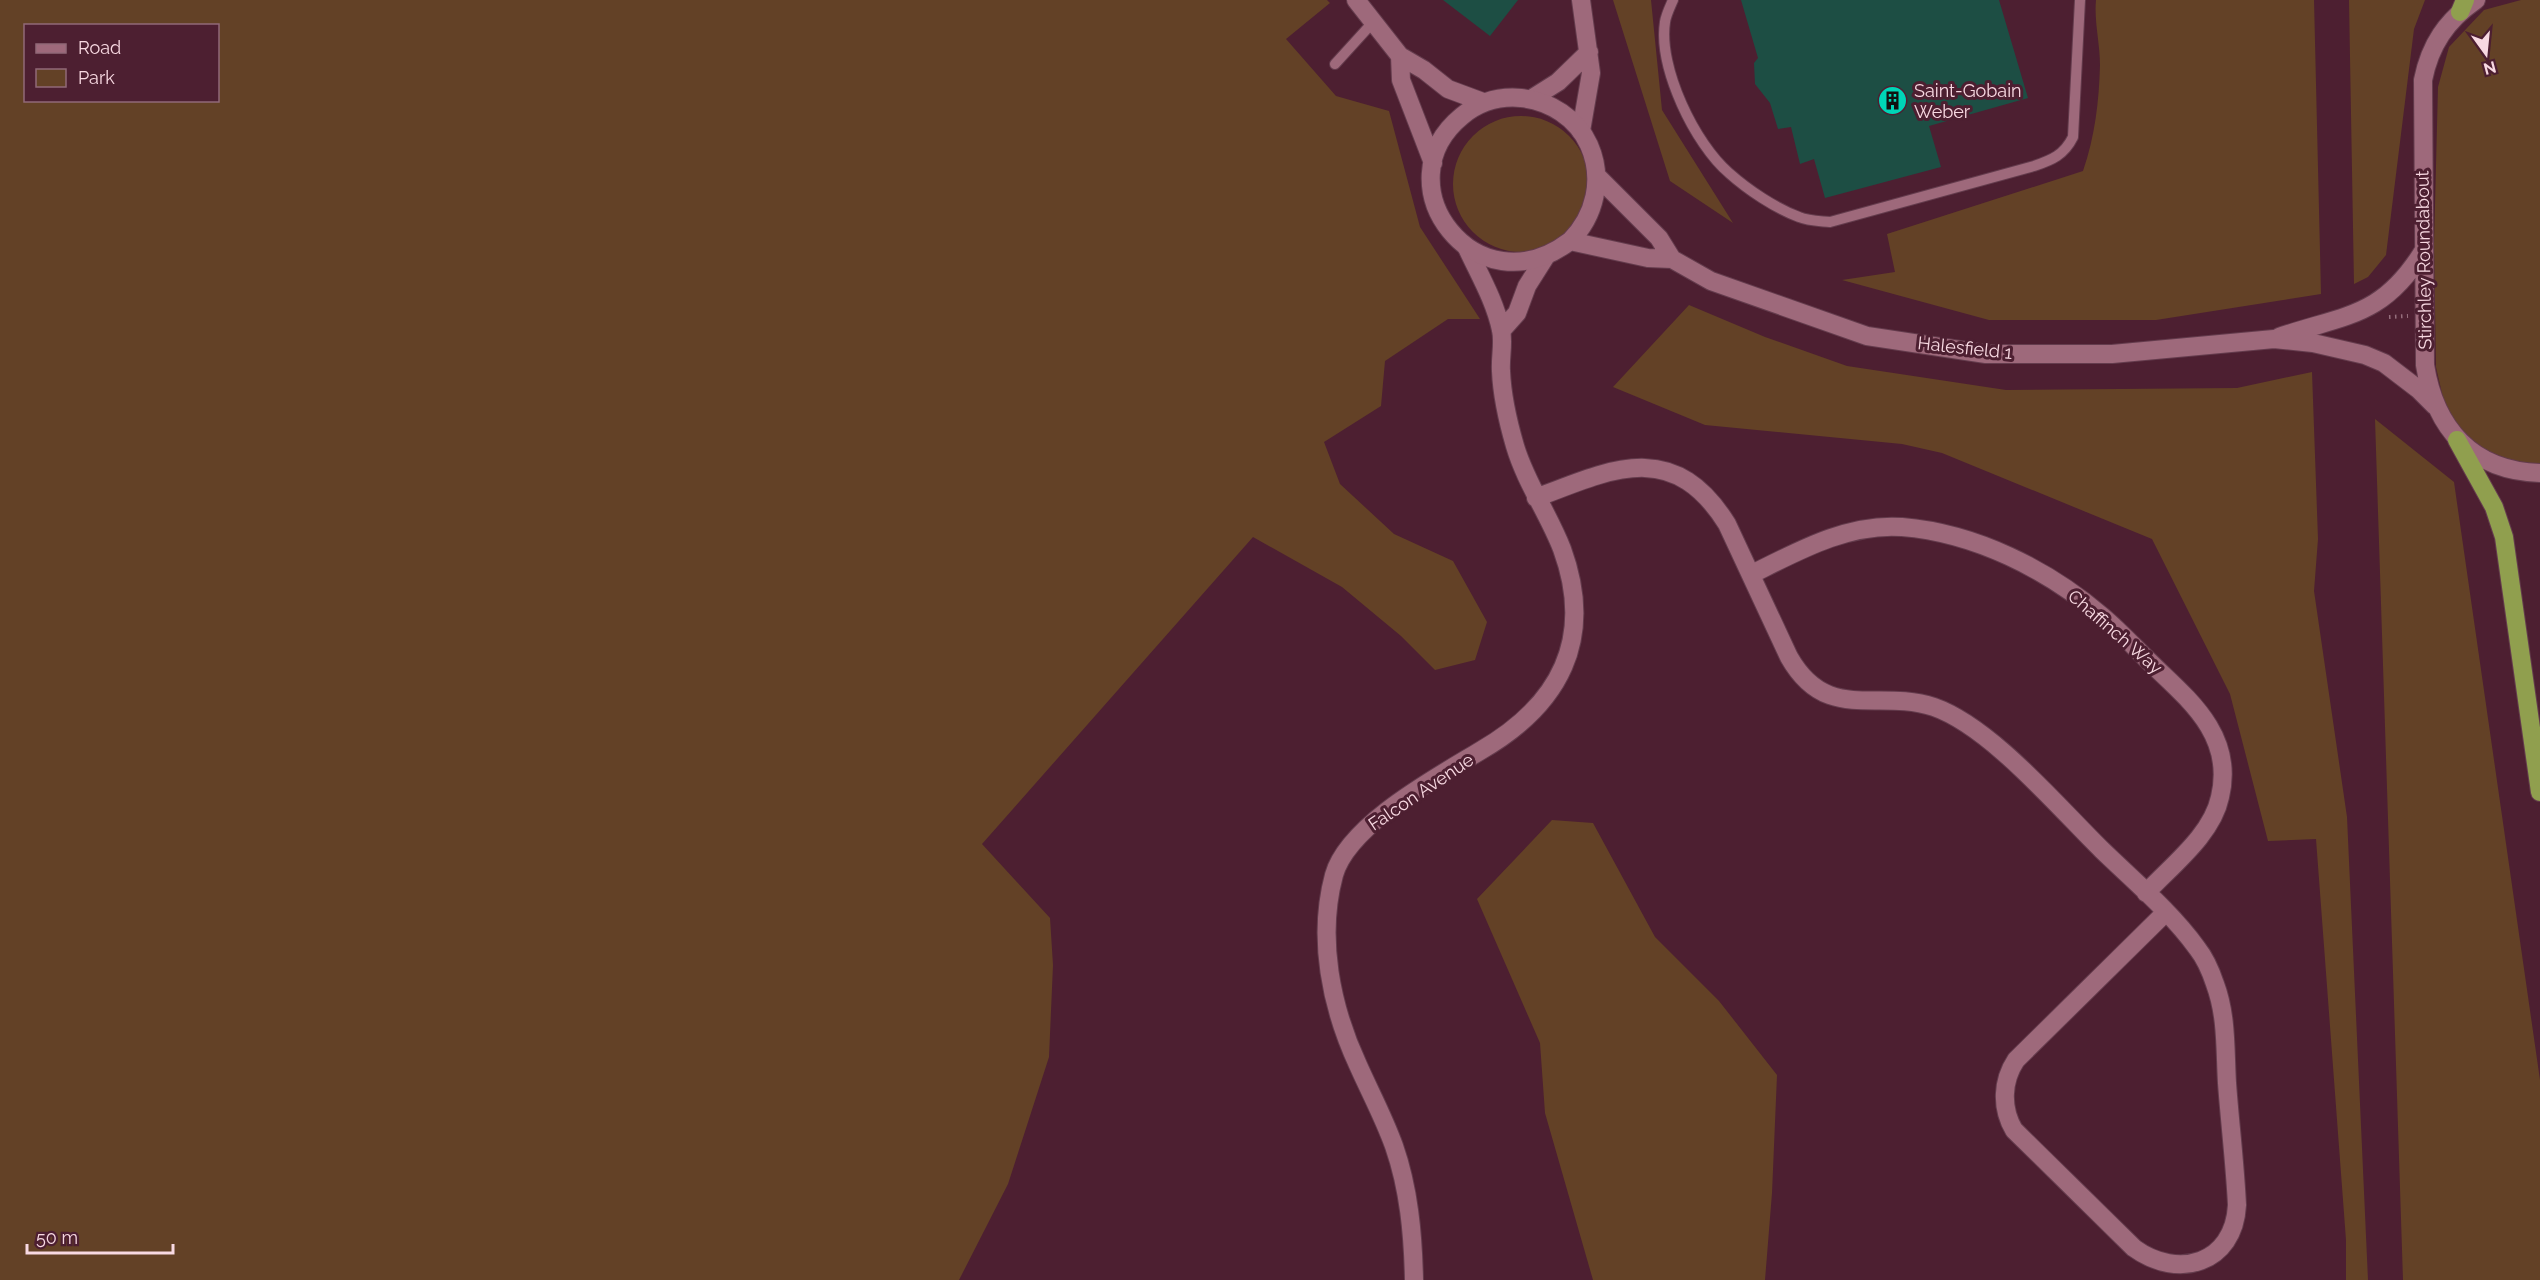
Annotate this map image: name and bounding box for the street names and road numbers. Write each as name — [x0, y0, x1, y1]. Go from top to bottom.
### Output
street label: Stirchley Roundabout — [2411, 170, 2436, 350]
street label: Halesfield 1 — [1917, 332, 2014, 363]
street label: Chaffinch Way — [2064, 585, 2167, 678]
street label: Falcon Avenue — [1364, 748, 1478, 834]

